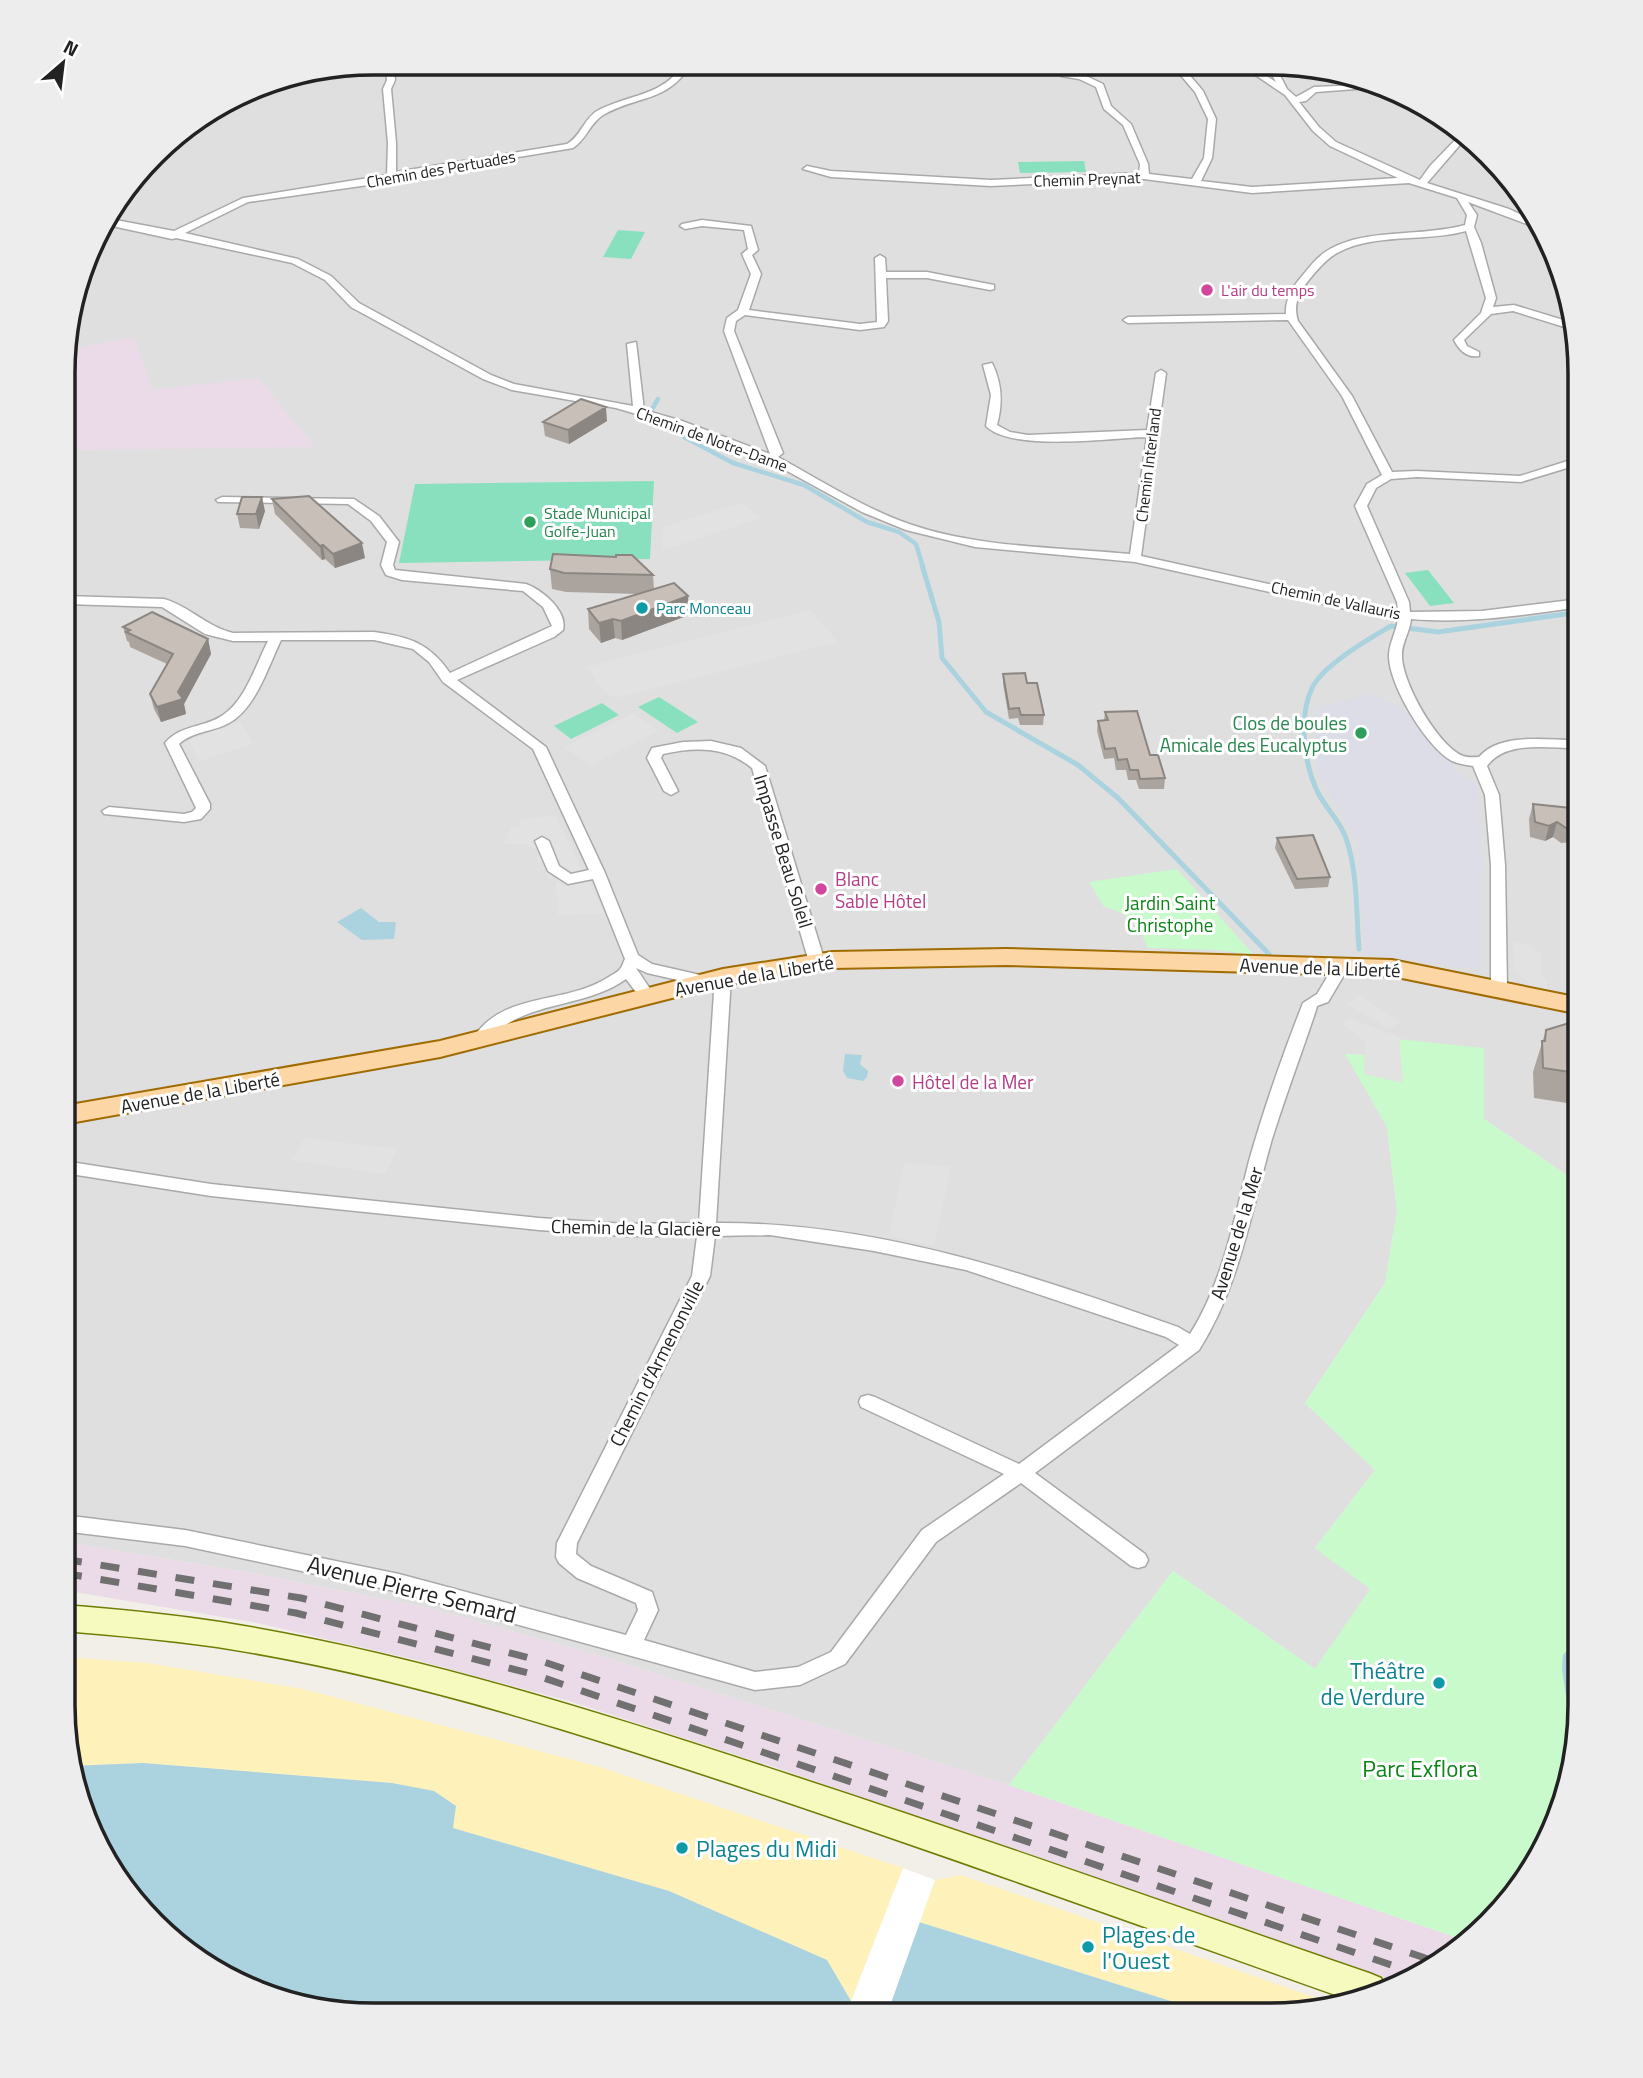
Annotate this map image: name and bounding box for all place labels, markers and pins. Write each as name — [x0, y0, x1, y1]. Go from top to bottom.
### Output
place label: L'air du temps — [1221, 278, 1315, 302]
marker: L'air du temps — [1199, 282, 1215, 298]
place label: Stade Municipal Golfe-Juan — [544, 501, 651, 543]
marker: Stade Municipal Golfe-Juan — [522, 514, 538, 530]
place label: Parc Monceau — [656, 596, 751, 620]
marker: Parc Monceau — [634, 600, 650, 616]
place label: Clos de boules Amicale des Eucalyptus — [1160, 708, 1347, 759]
marker: Clos de boules Amicale des Eucalyptus — [1353, 725, 1369, 741]
place label: Blanc Sable Hôtel — [835, 864, 926, 915]
marker: Blanc Sable Hôtel — [813, 881, 829, 897]
place label: Hôtel de la Mer — [912, 1067, 1034, 1096]
marker: Hôtel de la Mer — [890, 1073, 906, 1089]
place label: Théâtre de Verdure — [1321, 1653, 1425, 1714]
marker: Théâtre de Verdure — [1431, 1675, 1447, 1691]
place label: Plages du Midi — [696, 1831, 837, 1866]
marker: Plages du Midi — [674, 1840, 690, 1856]
place label: Plages de l'Ouest — [1102, 1917, 1195, 1978]
marker: Plages de l'Ouest — [1080, 1939, 1096, 1955]

